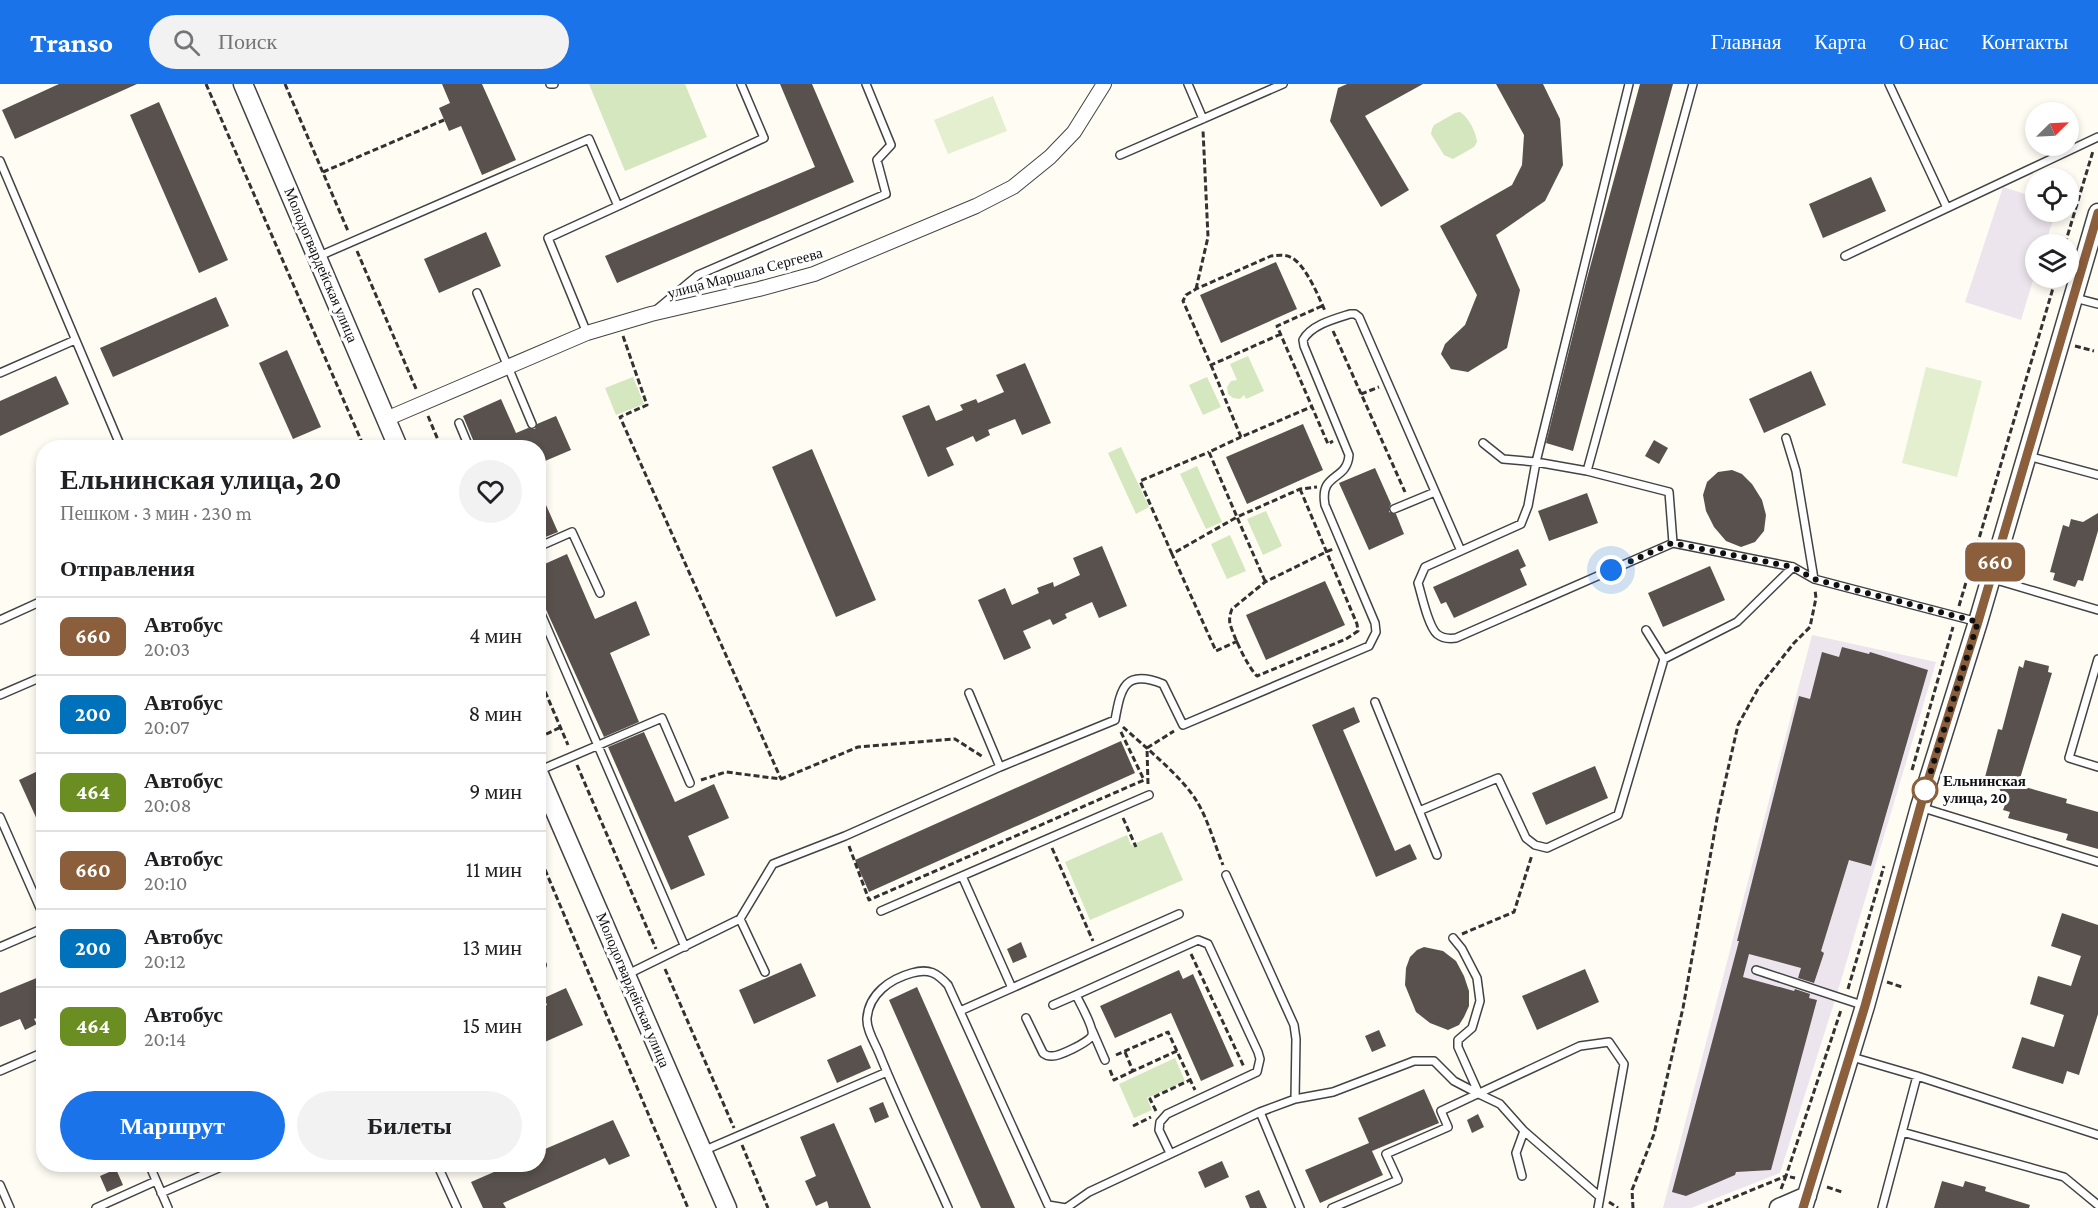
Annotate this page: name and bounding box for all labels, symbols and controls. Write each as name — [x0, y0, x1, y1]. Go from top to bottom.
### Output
search box — [149, 15, 569, 69]
icon: search — [170, 26, 203, 59]
text: Transo — [30, 27, 113, 58]
text: Поиск — [218, 29, 277, 54]
text: Главная — [1711, 30, 1781, 54]
text: Карта — [1814, 30, 1866, 54]
text: О нас — [1899, 30, 1948, 54]
text: Контакты — [1981, 30, 2068, 54]
north arrow — [2025, 102, 2079, 156]
map controls — [2025, 102, 2079, 288]
button: locate — [2025, 168, 2079, 222]
street label: Молодогвардейская улица — [281, 185, 361, 345]
button: layers — [2025, 234, 2079, 288]
street label: улица Маршала Сергеева — [666, 245, 825, 301]
button: heart — [459, 460, 522, 523]
text: Ельнинская улица, 20 — [60, 464, 341, 495]
text: Пешком · 3 мин · 230 m — [60, 502, 252, 524]
line badge: 660 — [1960, 542, 2030, 582]
text: 660 — [1977, 550, 2013, 574]
your location — [1596, 555, 1626, 585]
text: Отправления — [60, 556, 195, 581]
text: Автобус — [144, 612, 223, 637]
text: 4 мин — [469, 623, 522, 648]
text: 660 — [75, 624, 111, 648]
text: 20:03 — [144, 638, 190, 660]
text: Автобус — [144, 690, 223, 715]
text: 8 мин — [469, 701, 522, 726]
text: 200 — [75, 702, 111, 726]
text: 20:07 — [144, 716, 189, 738]
text: Автобус — [144, 768, 223, 793]
place label: Ельнинская улица, 20 — [1943, 773, 2026, 806]
marker: Ельнинская улица, 20 — [1912, 777, 1938, 803]
text: 9 мин — [469, 779, 522, 804]
text: 464 — [76, 780, 110, 804]
text: 20:08 — [144, 794, 191, 816]
text: Автобус — [144, 846, 223, 871]
text: 11 мин — [466, 857, 522, 882]
text: 660 — [75, 858, 111, 882]
text: 20:10 — [144, 872, 187, 894]
street label: Молодогвардейская улица — [593, 910, 673, 1070]
text: Автобус — [144, 924, 223, 949]
text: 13 мин — [463, 935, 522, 960]
text: 200 — [75, 936, 111, 960]
text: 20:12 — [144, 950, 186, 972]
text: Автобус — [144, 1002, 223, 1027]
text: 15 мин — [463, 1013, 522, 1038]
text: 464 — [76, 1014, 110, 1038]
text: 20:14 — [144, 1028, 186, 1050]
button: Маршрут — [60, 1091, 285, 1160]
button: Билеты — [297, 1091, 522, 1160]

